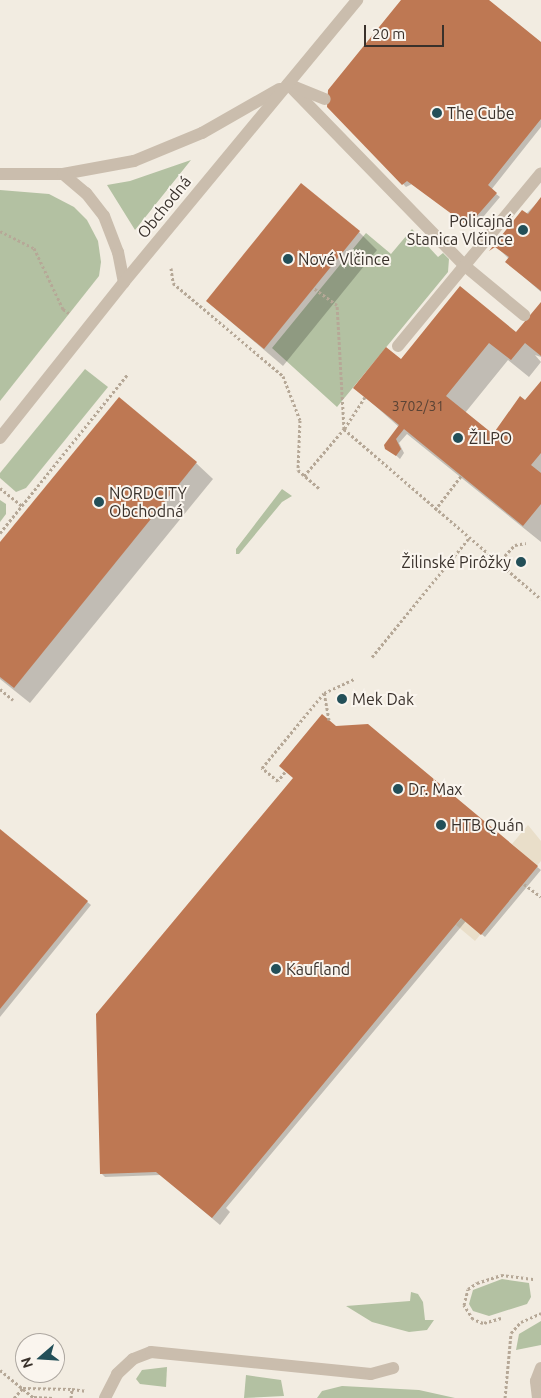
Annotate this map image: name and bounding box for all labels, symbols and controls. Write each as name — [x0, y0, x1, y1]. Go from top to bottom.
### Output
scale bar — [366, 15, 446, 47]
text: 20 m — [372, 25, 405, 42]
place label: The Cube — [447, 103, 515, 123]
marker: The Cube — [431, 107, 443, 119]
street label: Obchodná — [133, 172, 195, 242]
place label: Policajná Stanica Vlčince — [407, 211, 513, 249]
marker: Policajná Stanica Vlčince — [517, 224, 529, 236]
place label: Nové Vlčince — [298, 249, 390, 269]
marker: Nové Vlčince — [282, 253, 294, 265]
house number: 3702/31 — [392, 398, 444, 414]
place label: ŽILPO — [469, 428, 512, 448]
marker: ŽILPO — [451, 431, 465, 445]
place label: NORDCITY Obchodná — [109, 483, 187, 521]
marker: NORDCITY Obchodná — [93, 496, 105, 508]
place label: Žilinské Pirôžky — [402, 552, 511, 572]
marker: Žilinské Pirôžky — [515, 556, 527, 568]
place label: Mek Dak — [352, 689, 414, 709]
marker: Mek Dak — [336, 693, 348, 705]
place label: Dr. Max — [408, 779, 462, 799]
marker: Dr. Max — [392, 783, 404, 795]
place label: HTB Quán — [451, 815, 524, 835]
marker: HTB Quán — [435, 819, 447, 831]
place label: Kaufland — [286, 959, 350, 979]
marker: Kaufland — [270, 963, 282, 975]
north arrow — [15, 1333, 65, 1383]
text: N — [17, 1355, 36, 1370]

